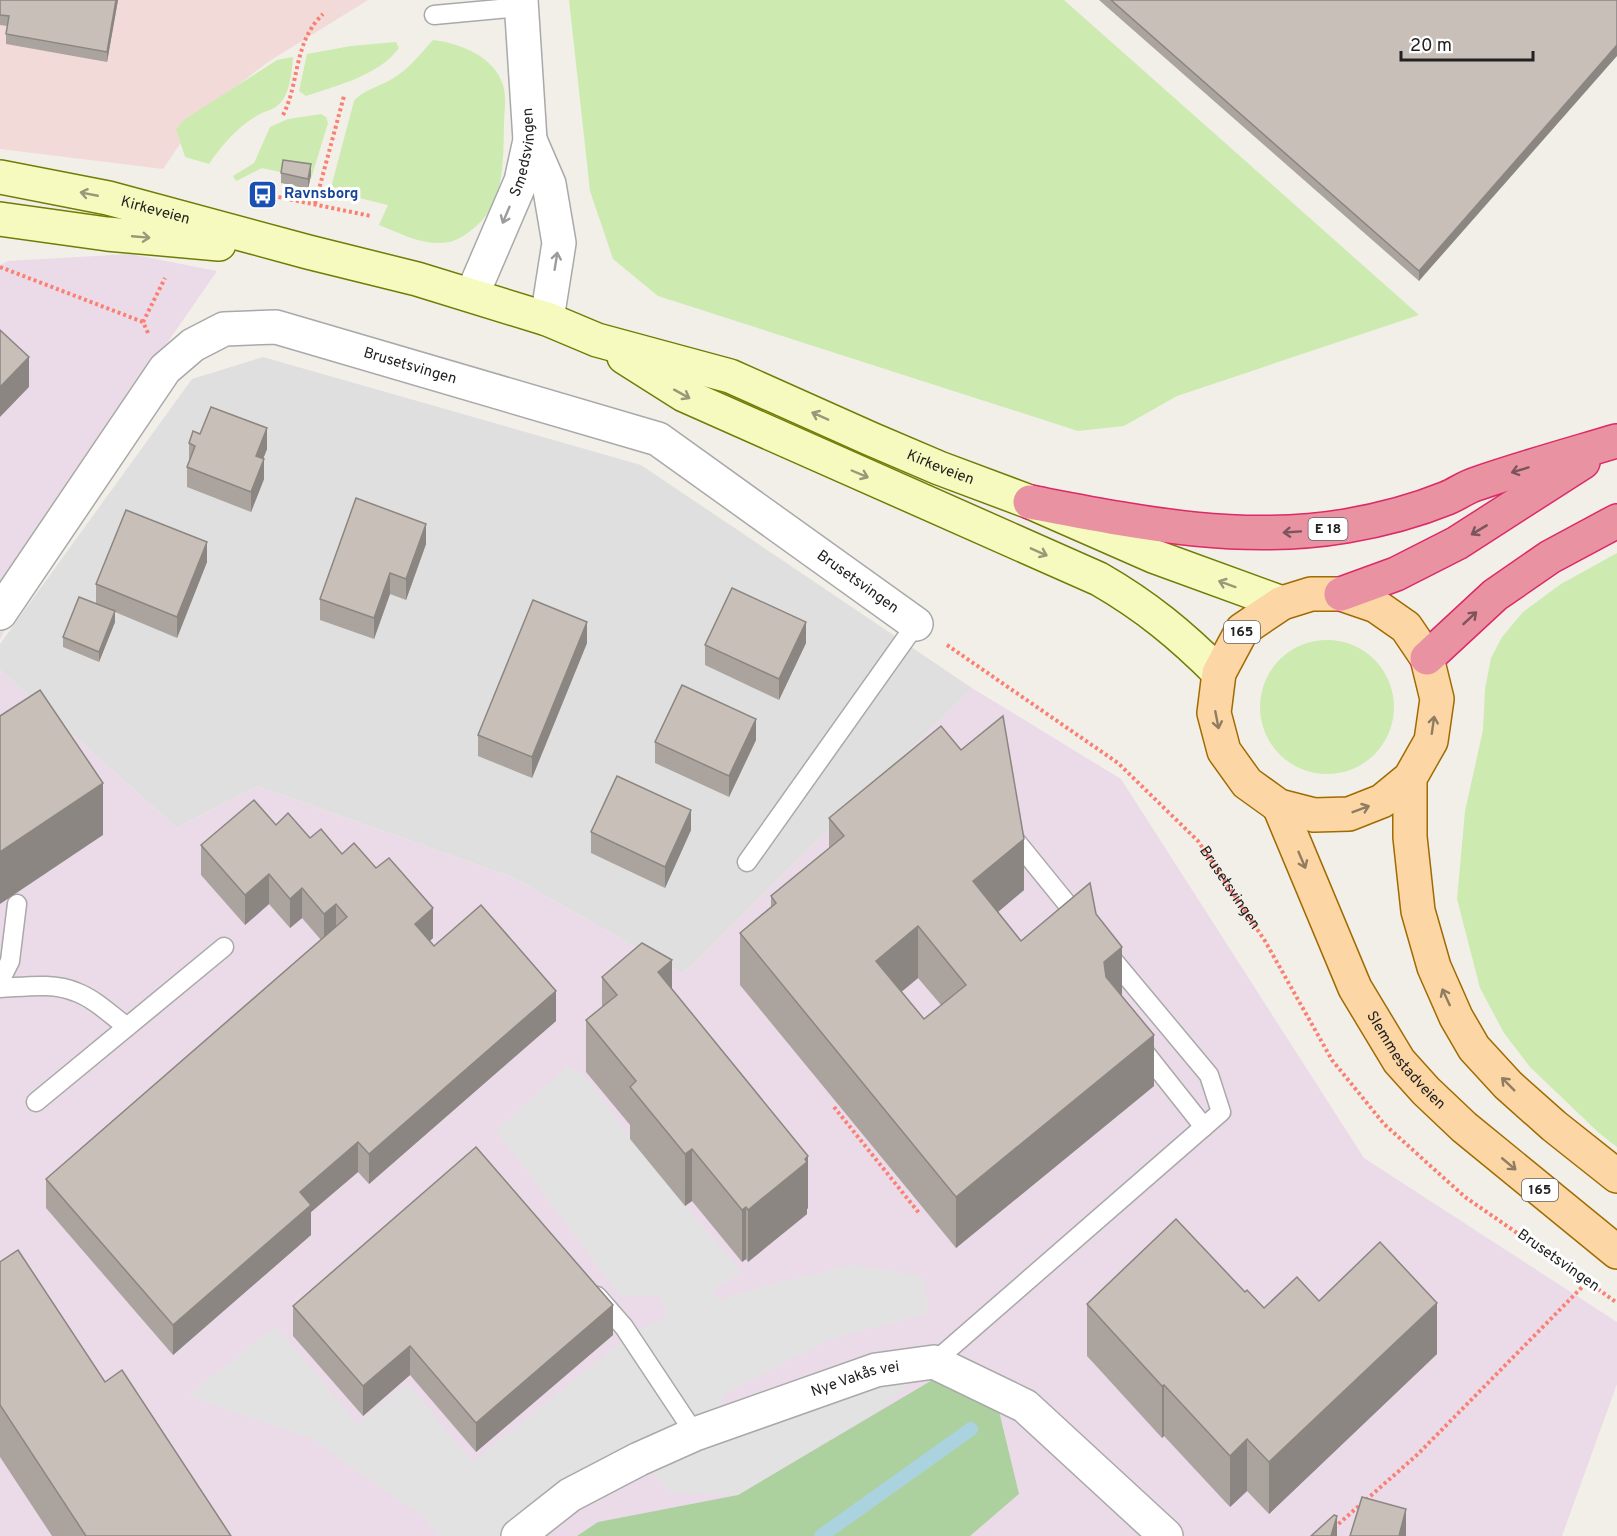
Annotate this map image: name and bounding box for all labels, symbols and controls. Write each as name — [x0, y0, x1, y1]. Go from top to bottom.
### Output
scale bar — [1401, 24, 1533, 62]
text: 20 m — [1410, 35, 1452, 58]
street label: Smedsvingen — [506, 107, 540, 200]
bus stop icon: Ravnsborg — [247, 178, 279, 210]
place label: Ravnsborg — [284, 185, 359, 204]
one-way arrow — [80, 188, 99, 199]
street label: Kirkeveien — [119, 192, 192, 229]
one-way arrow — [500, 206, 511, 224]
one-way arrow — [131, 232, 151, 243]
one-way arrow — [551, 252, 562, 271]
street label: Brusetsvingen — [361, 344, 459, 389]
one-way arrow — [674, 388, 691, 400]
one-way arrow — [812, 410, 830, 421]
street label: Kirkeveien — [904, 446, 977, 490]
one-way arrow — [1511, 466, 1530, 477]
one-way arrow — [850, 469, 869, 480]
road number: E 18 — [1308, 518, 1348, 540]
one-way arrow — [1471, 524, 1488, 536]
one-way arrow — [1283, 527, 1303, 538]
street label: Brusetsvingen — [813, 546, 902, 618]
one-way arrow — [1029, 547, 1047, 558]
one-way arrow — [1218, 577, 1237, 588]
one-way arrow — [1462, 612, 1477, 626]
road number: 165 — [1224, 621, 1260, 643]
one-way arrow — [1212, 710, 1223, 729]
one-way arrow — [1428, 716, 1439, 736]
one-way arrow — [1351, 803, 1370, 814]
street label: Brusetsvingen — [1195, 843, 1264, 933]
one-way arrow — [1297, 850, 1308, 869]
one-way arrow — [1440, 988, 1452, 1006]
street label: Slemmestadveien — [1362, 1008, 1449, 1114]
one-way arrow — [1501, 1077, 1516, 1092]
one-way arrow — [1501, 1157, 1516, 1171]
road number: 165 — [1522, 1179, 1558, 1201]
street label: Brusetsvingen — [1513, 1226, 1603, 1296]
street label: Nye Vakås vei — [809, 1357, 901, 1402]

